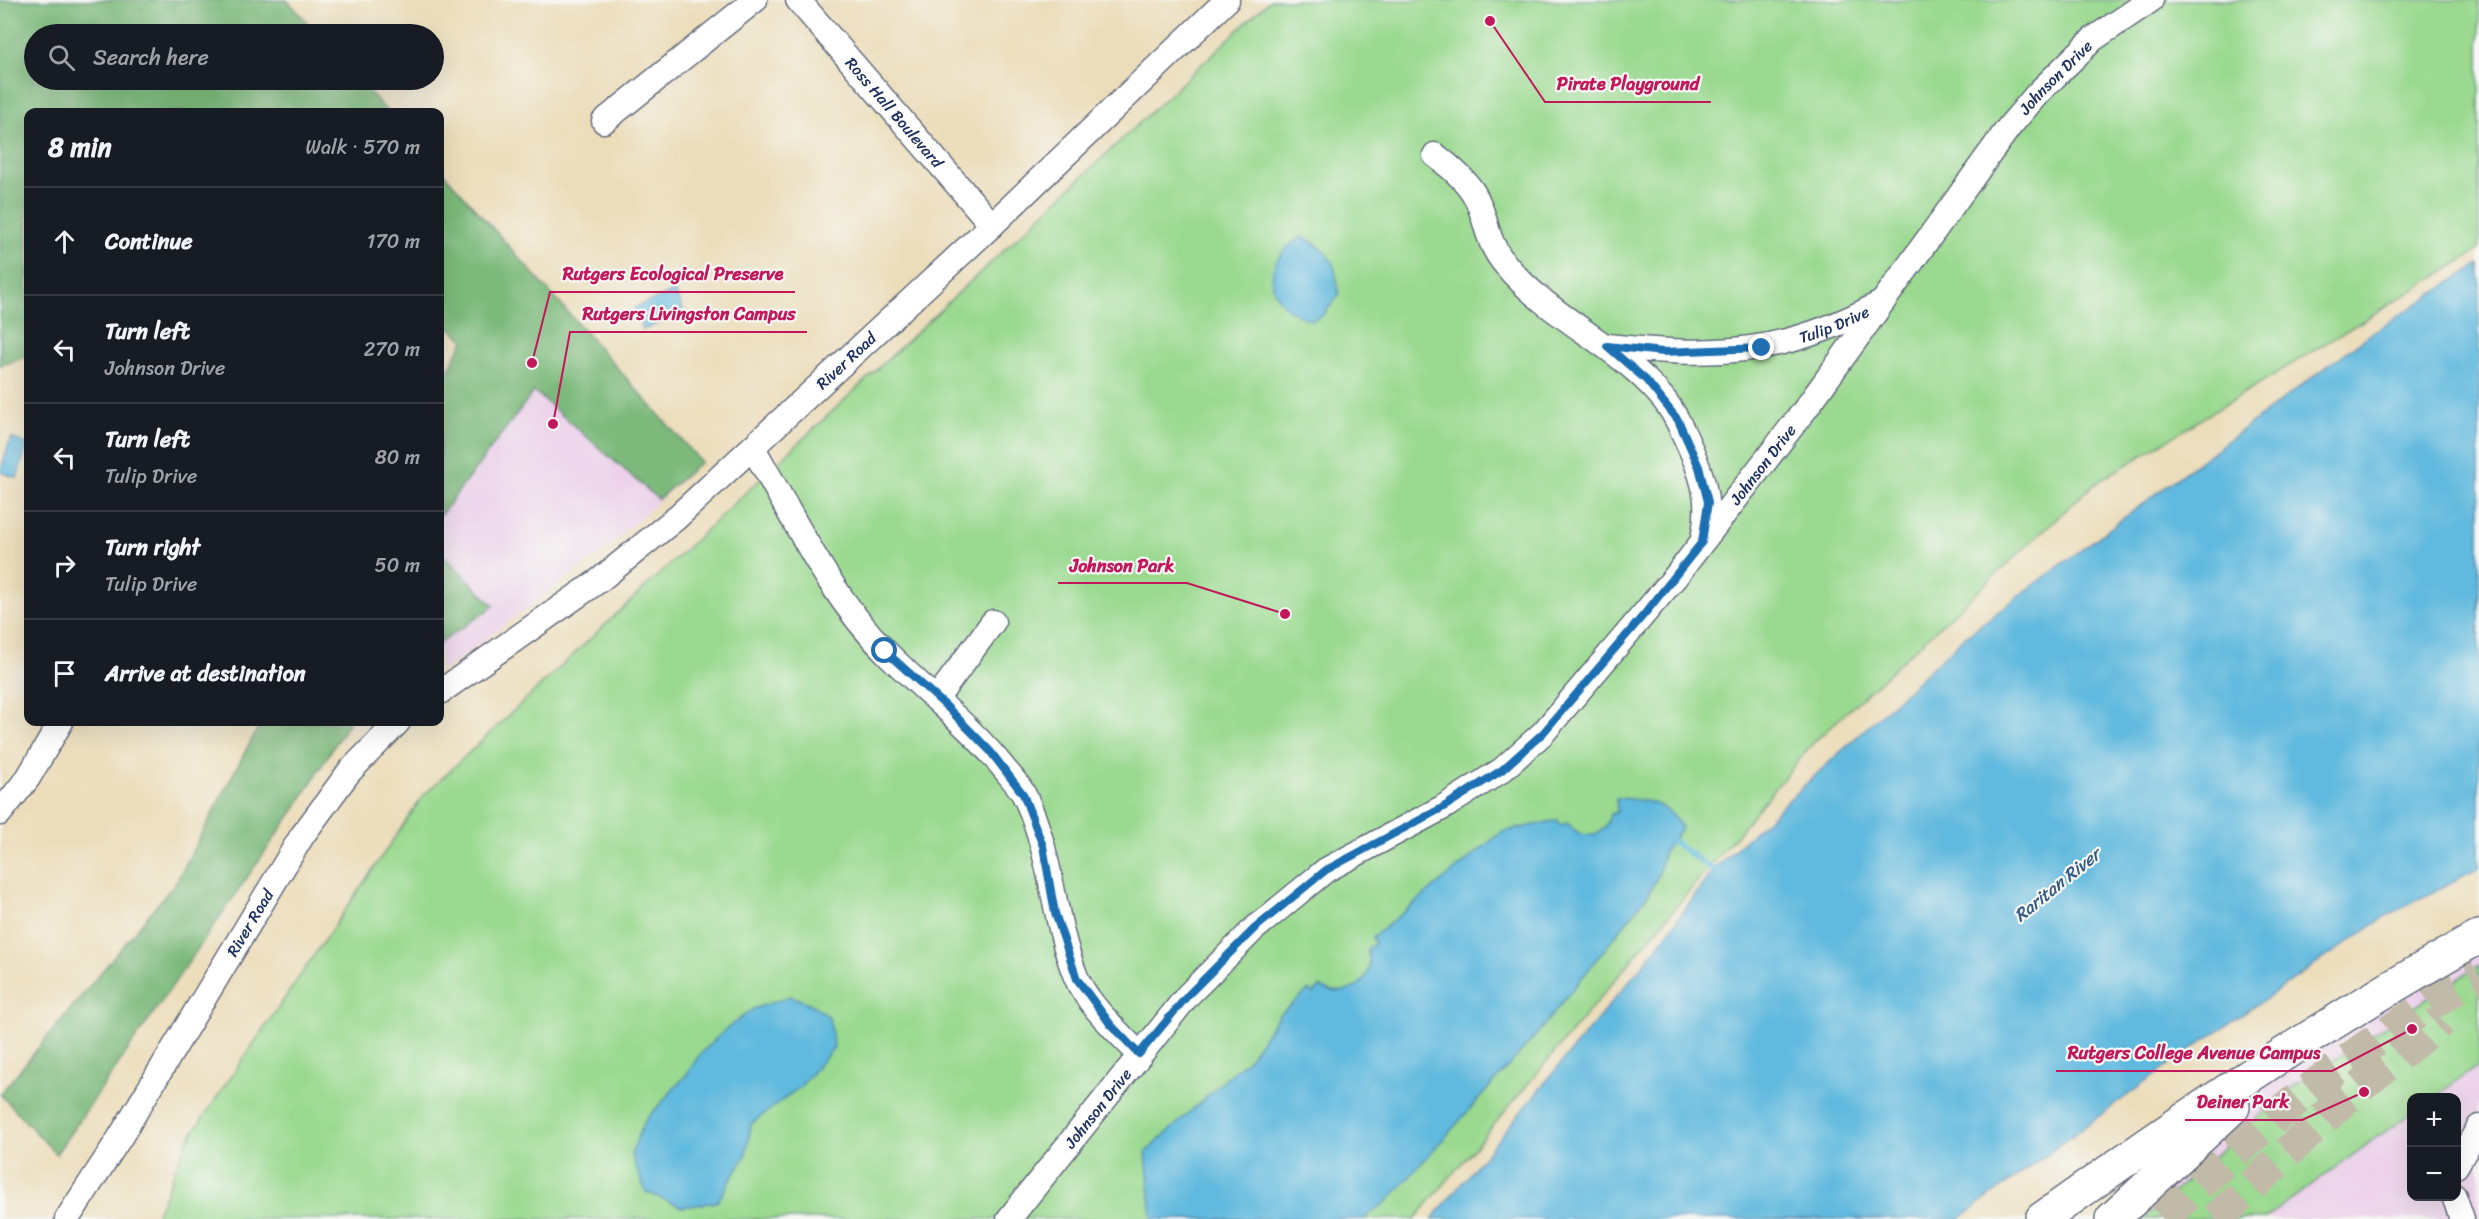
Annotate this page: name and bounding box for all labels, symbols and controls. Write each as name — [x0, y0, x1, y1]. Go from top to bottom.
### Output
search box — [24, 24, 444, 90]
street label: Johnson Drive — [2010, 32, 2099, 122]
text: Search here — [93, 38, 209, 77]
icon: search — [45, 41, 78, 74]
street label: Ross Hall Boulevard — [838, 50, 952, 176]
callout: Pirate Playground — [1545, 66, 1711, 102]
text: Pirate Playground — [1557, 68, 1701, 100]
text: 8 min — [48, 124, 112, 170]
text: Walk · 570 m — [306, 130, 420, 165]
text: Continue — [105, 222, 193, 261]
text: 170 m — [367, 224, 420, 259]
icon: ahead — [48, 225, 81, 258]
callout: Rutgers Ecological Preserve — [550, 256, 795, 292]
text: Rutgers Ecological Preserve — [562, 258, 784, 290]
callout: Rutgers Livingston Campus — [570, 296, 807, 332]
street label: Tulip Drive — [1795, 297, 1874, 351]
text: Rutgers Livingston Campus — [581, 298, 796, 330]
text: Turn left — [105, 312, 190, 351]
street label: River Road — [809, 323, 884, 397]
text: 270 m — [364, 332, 420, 367]
icon: left — [48, 333, 81, 366]
route end — [1748, 334, 1774, 360]
text: Johnson Drive — [105, 351, 225, 386]
street label: Johnson Drive — [1721, 417, 1804, 512]
text: Turn left — [105, 420, 190, 459]
text: 80 m — [375, 440, 420, 475]
icon: left — [48, 441, 81, 474]
text: Tulip Drive — [105, 459, 197, 494]
text: Turn right — [105, 528, 200, 567]
callout: Johnson Park — [1058, 547, 1187, 583]
text: 50 m — [375, 548, 420, 583]
icon: right — [48, 549, 81, 582]
text: Johnson Park — [1069, 550, 1175, 582]
text: Tulip Drive — [105, 567, 197, 602]
route start — [871, 637, 897, 663]
text: Arrive at destination — [105, 654, 306, 693]
icon: arrive — [48, 657, 81, 690]
water label: Raritan River — [2006, 837, 2111, 930]
street label: River Road — [218, 882, 282, 962]
callout: Rutgers College Avenue Campus — [2056, 1035, 2332, 1071]
text: Rutgers College Avenue Campus — [2067, 1037, 2321, 1069]
street label: Johnson Drive — [1056, 1061, 1139, 1156]
callout: Deiner Park — [2185, 1084, 2302, 1120]
text: Deiner Park — [2197, 1086, 2290, 1118]
map controls — [2407, 1093, 2461, 1201]
button: + — [2407, 1093, 2461, 1147]
button: − — [2407, 1147, 2461, 1201]

